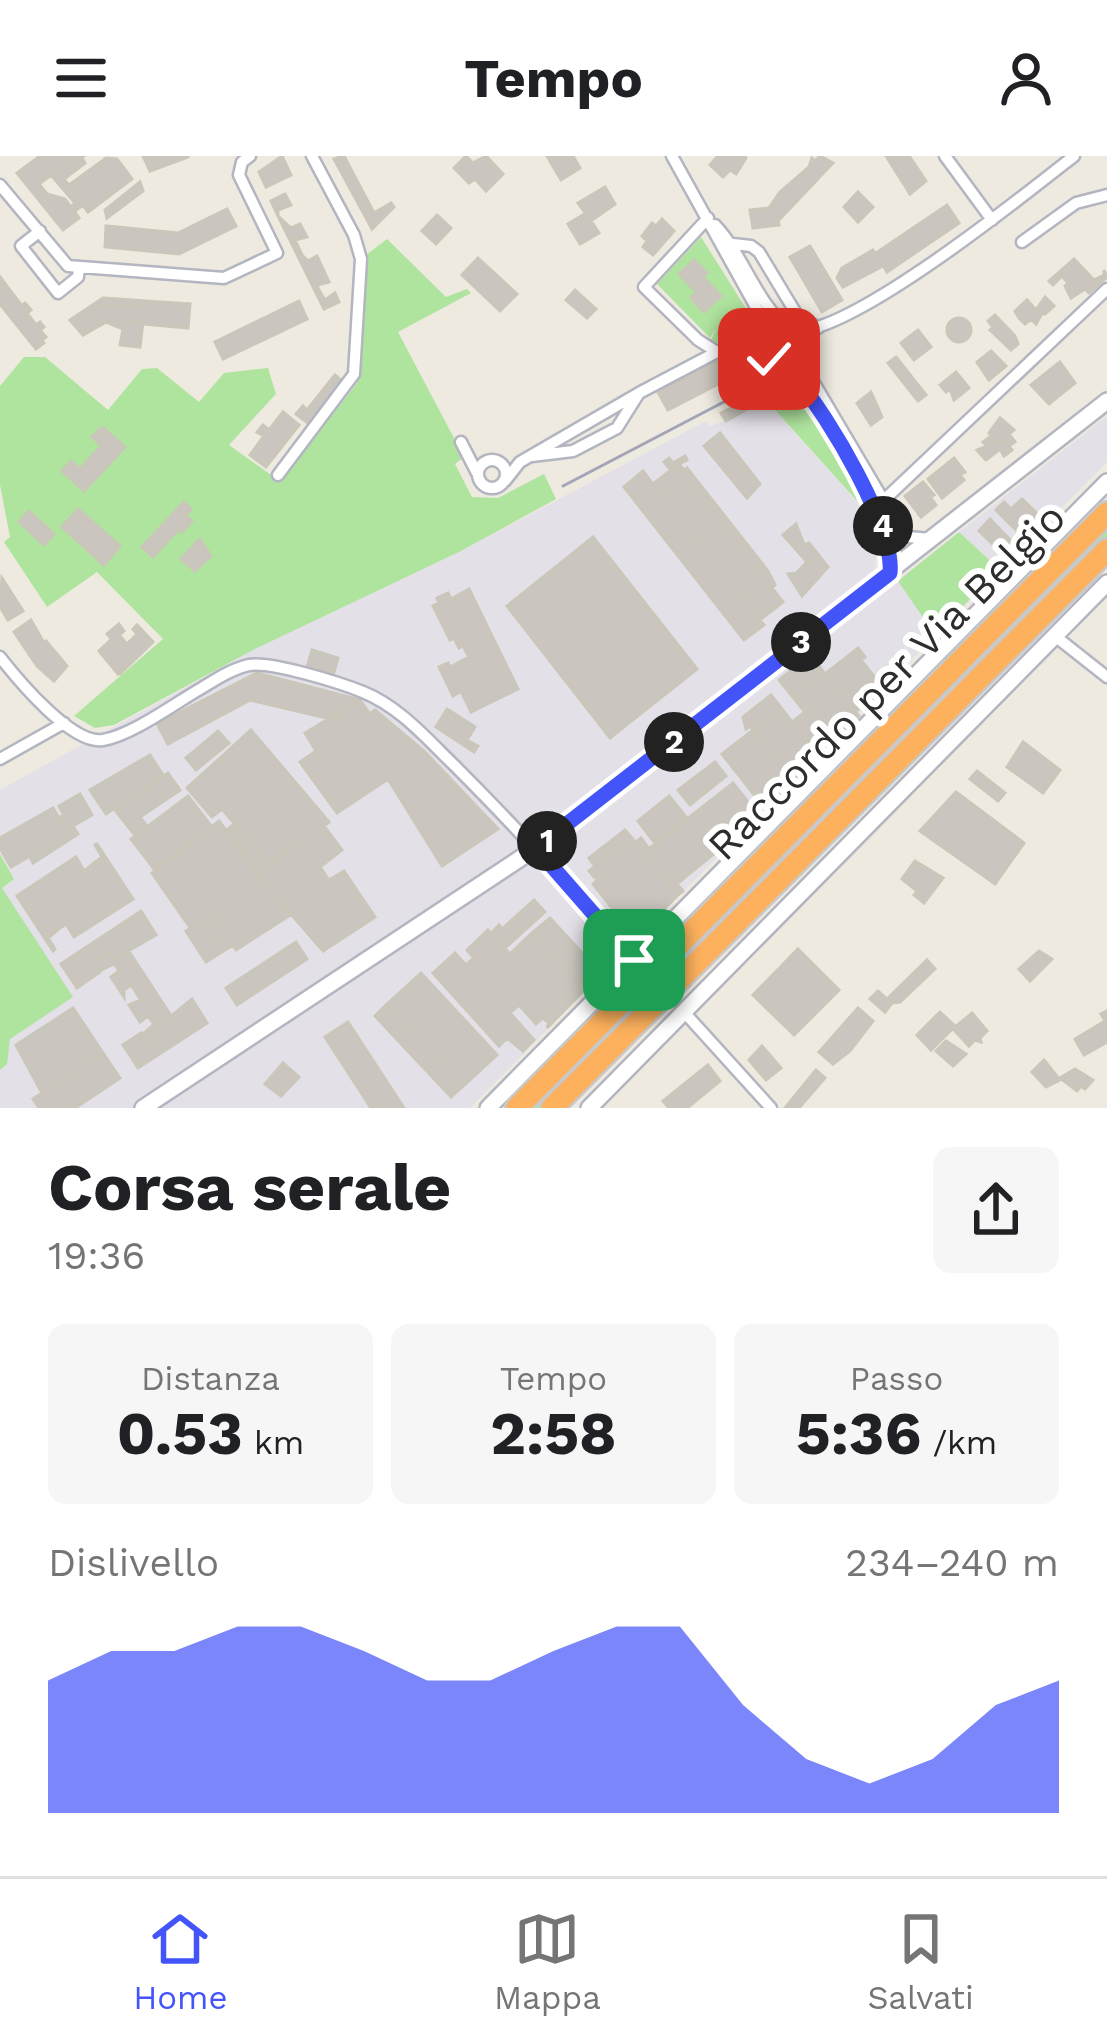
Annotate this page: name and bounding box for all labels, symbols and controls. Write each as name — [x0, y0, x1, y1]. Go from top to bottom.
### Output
icon: menu — [48, 45, 114, 111]
icon: person — [993, 45, 1059, 111]
text: Tempo — [464, 47, 643, 110]
pin — [718, 308, 820, 410]
icon: check — [736, 326, 802, 392]
street label: Raccordo per Via Belgio — [698, 493, 1075, 870]
pin: 4 — [853, 496, 913, 556]
text: 4 — [872, 506, 894, 545]
pin: 3 — [771, 612, 831, 672]
text: 3 — [791, 622, 811, 661]
pin: 2 — [644, 712, 704, 772]
text: 2 — [664, 722, 684, 761]
pin: 1 — [517, 811, 577, 871]
text: 1 — [540, 821, 554, 860]
pin — [583, 909, 685, 1011]
icon: arrive — [601, 927, 667, 993]
button: share — [933, 1147, 1059, 1273]
text: Corsa serale — [48, 1149, 451, 1226]
text: 19:36 — [48, 1233, 145, 1278]
text: Distanza — [141, 1359, 280, 1398]
text: Tempo — [500, 1359, 607, 1398]
text: Passo — [850, 1359, 943, 1398]
text: 0.53 — [117, 1398, 243, 1469]
text: 2:58 — [490, 1398, 617, 1469]
text: 5:36 — [796, 1398, 921, 1469]
text: km — [243, 1423, 304, 1462]
text: /km — [921, 1423, 997, 1462]
text: Dislivello — [48, 1540, 219, 1585]
text: 234–240 m — [845, 1540, 1059, 1585]
tab: Home — [133, 1906, 228, 2017]
tab: Mappa — [494, 1906, 601, 2017]
tab: Salvati — [867, 1906, 974, 2017]

